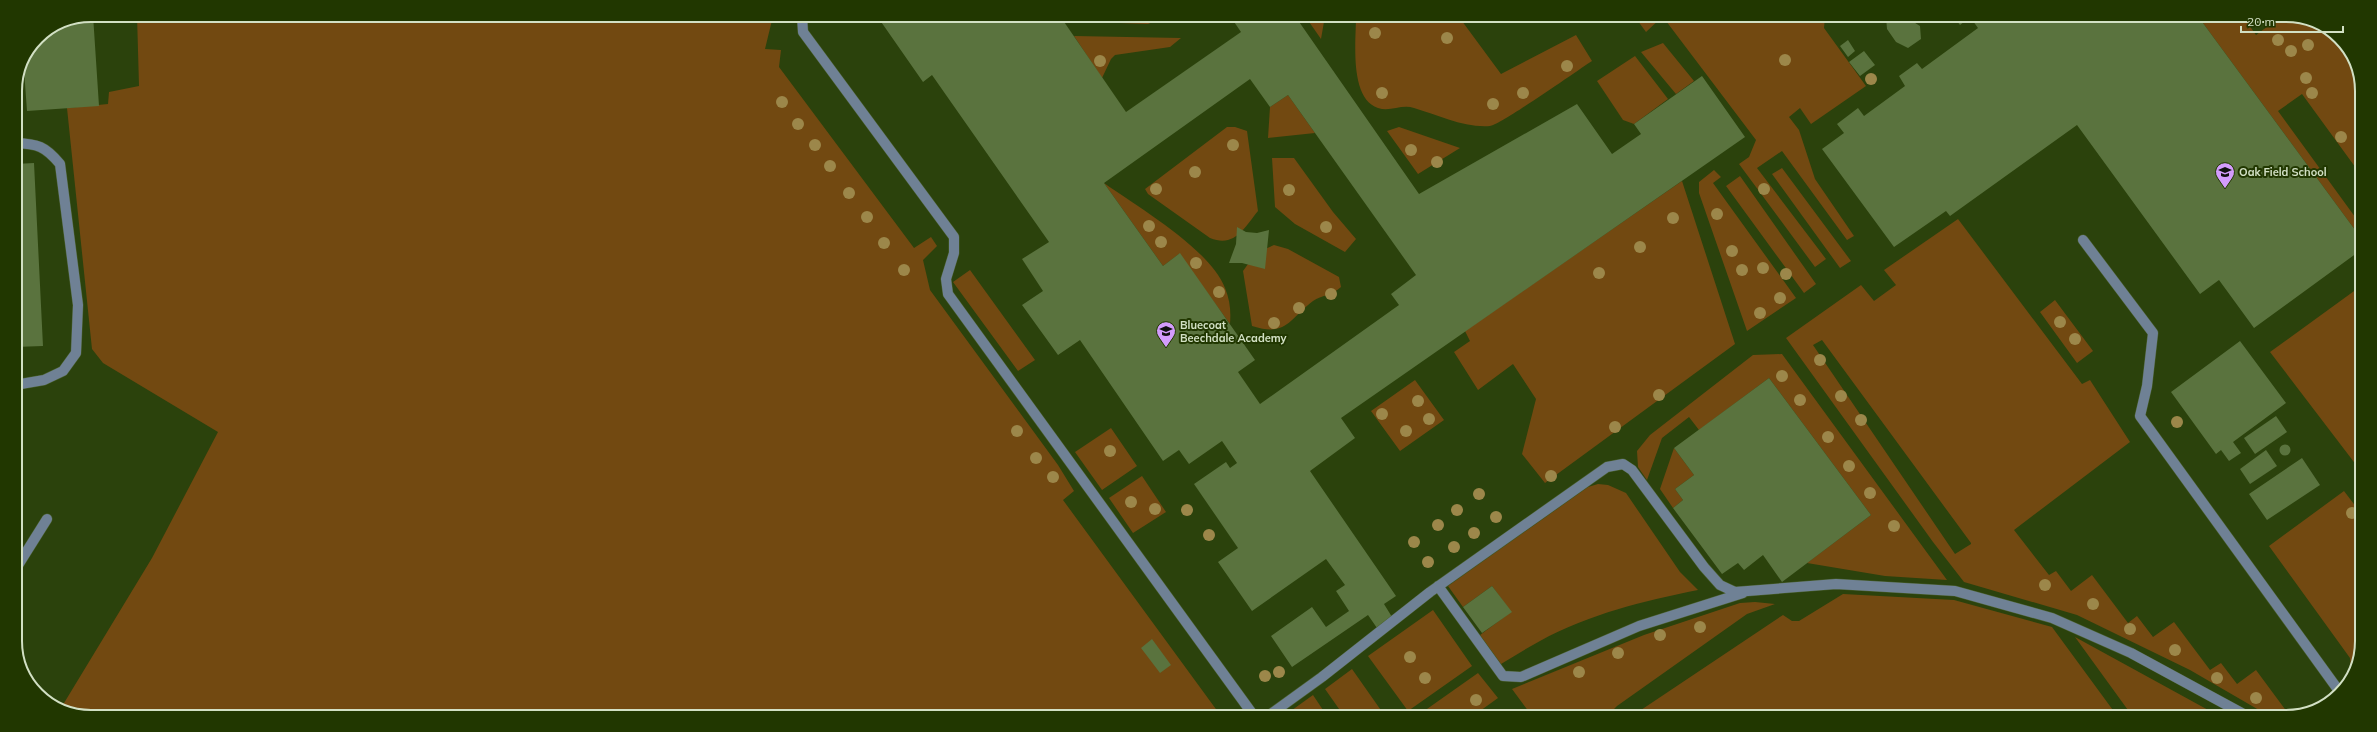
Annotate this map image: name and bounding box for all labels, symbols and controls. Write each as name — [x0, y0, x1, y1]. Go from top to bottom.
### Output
scale bar — [2241, 8, 2343, 34]
text: 20 m — [2247, 14, 2275, 29]
school or university icon: Oak Field School — [2214, 161, 2236, 189]
place label: Oak Field School — [2239, 165, 2327, 179]
place label: Bluecoat Beechdale Academy — [1180, 318, 1287, 345]
school or university icon: Bluecoat Beechdale Academy — [1155, 320, 1177, 348]

